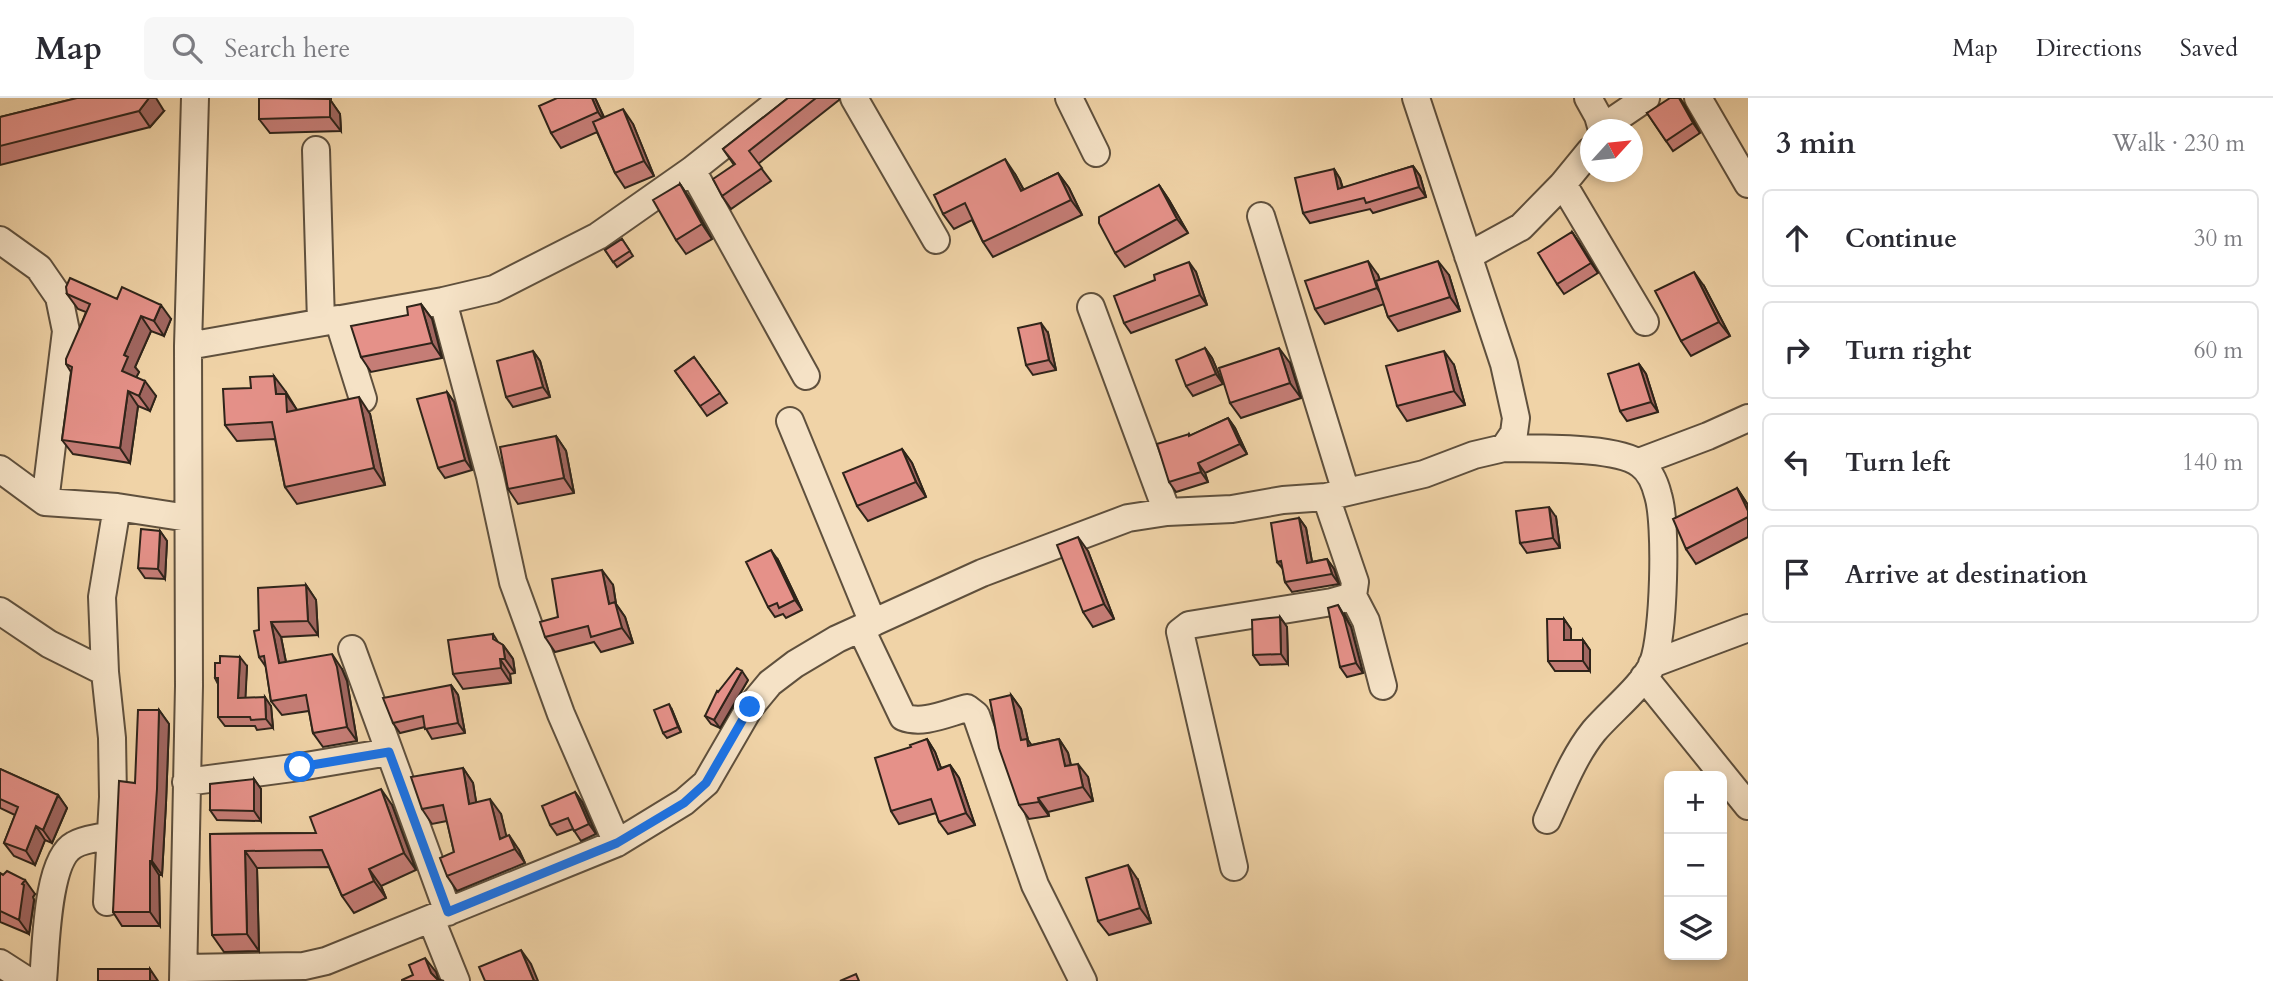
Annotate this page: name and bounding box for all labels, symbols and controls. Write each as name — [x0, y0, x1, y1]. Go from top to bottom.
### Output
search box — [144, 17, 634, 80]
text: Map — [35, 26, 102, 71]
icon: search — [168, 29, 206, 67]
text: Search here — [224, 31, 350, 66]
text: Map — [1952, 32, 1998, 65]
text: Directions — [2036, 32, 2142, 65]
text: Saved — [2180, 32, 2238, 65]
north arrow — [1580, 119, 1643, 182]
text: 3 min — [1776, 123, 1856, 164]
text: Walk · 230 m — [2112, 128, 2245, 159]
icon: ahead — [1778, 219, 1816, 257]
text: Continue — [1845, 221, 1957, 256]
text: 30 m — [2194, 223, 2243, 254]
icon: right — [1778, 331, 1816, 369]
text: Turn right — [1845, 333, 1972, 368]
text: 60 m — [2194, 335, 2243, 366]
icon: left — [1778, 443, 1816, 481]
text: Turn left — [1845, 445, 1950, 480]
text: 140 m — [2182, 447, 2243, 478]
icon: arrive — [1778, 555, 1816, 593]
text: Arrive at destination — [1845, 557, 2088, 592]
route end — [734, 691, 765, 722]
route start — [284, 751, 315, 782]
map controls — [1664, 771, 1727, 960]
button: + — [1664, 771, 1727, 834]
button: − — [1664, 834, 1727, 897]
button: layers — [1664, 897, 1727, 960]

